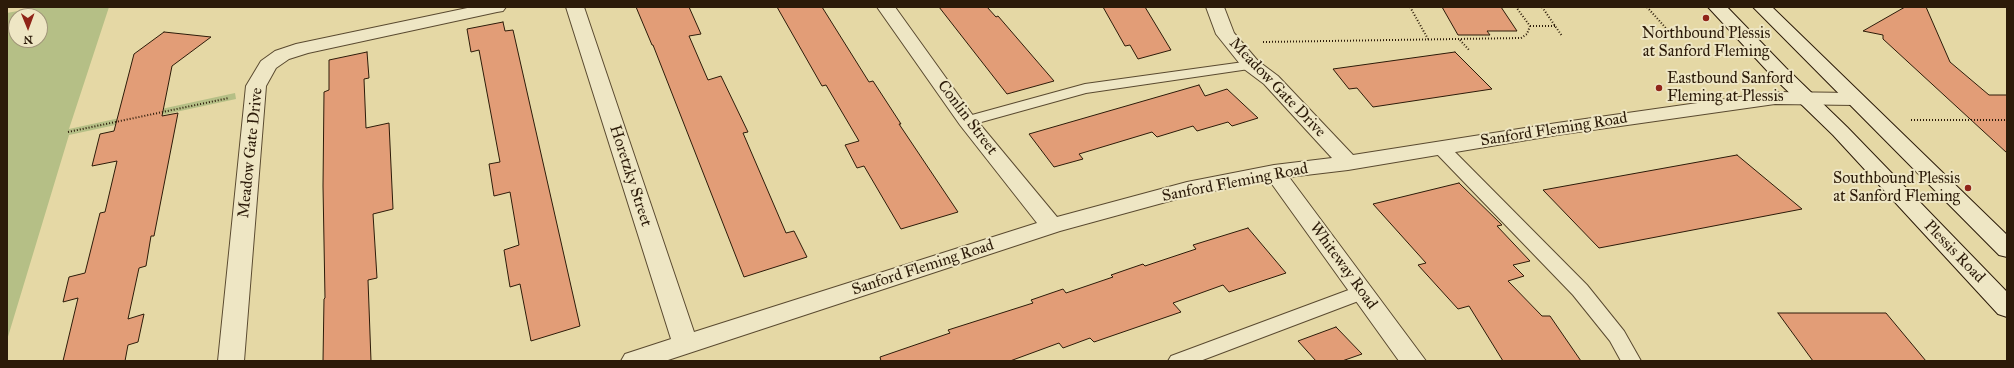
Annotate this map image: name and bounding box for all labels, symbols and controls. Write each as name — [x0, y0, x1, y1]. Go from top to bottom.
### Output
north arrow — [8, 8, 48, 48]
marker: Northbound Plessis at Sanford Fleming — [1701, 13, 1711, 23]
place label: Northbound Plessis at Sanford Fleming — [1642, 24, 1770, 62]
text: N — [23, 33, 33, 46]
street label: Meadow Gate Drive — [1225, 34, 1329, 142]
place label: Eastbound Sanford Fleming at Plessis — [1667, 69, 1793, 107]
street label: Conlin Street — [933, 77, 1001, 159]
marker: Eastbound Sanford Fleming at Plessis — [1654, 83, 1664, 93]
street label: Meadow Gate Drive — [235, 87, 267, 219]
street label: Sanford Fleming Road — [1479, 109, 1629, 151]
street label: Horetzky Street — [605, 123, 655, 229]
street label: Sanford Fleming Road — [1160, 159, 1310, 207]
place label: Southbound Plessis at Sanford Fleming — [1833, 169, 1960, 207]
marker: Southbound Plessis at Sanford Fleming — [1963, 183, 1973, 193]
street label: Plessis Road — [1919, 217, 1989, 287]
street label: Whiteway Road — [1305, 219, 1381, 313]
street label: Sanford Fleming Road — [850, 236, 996, 300]

